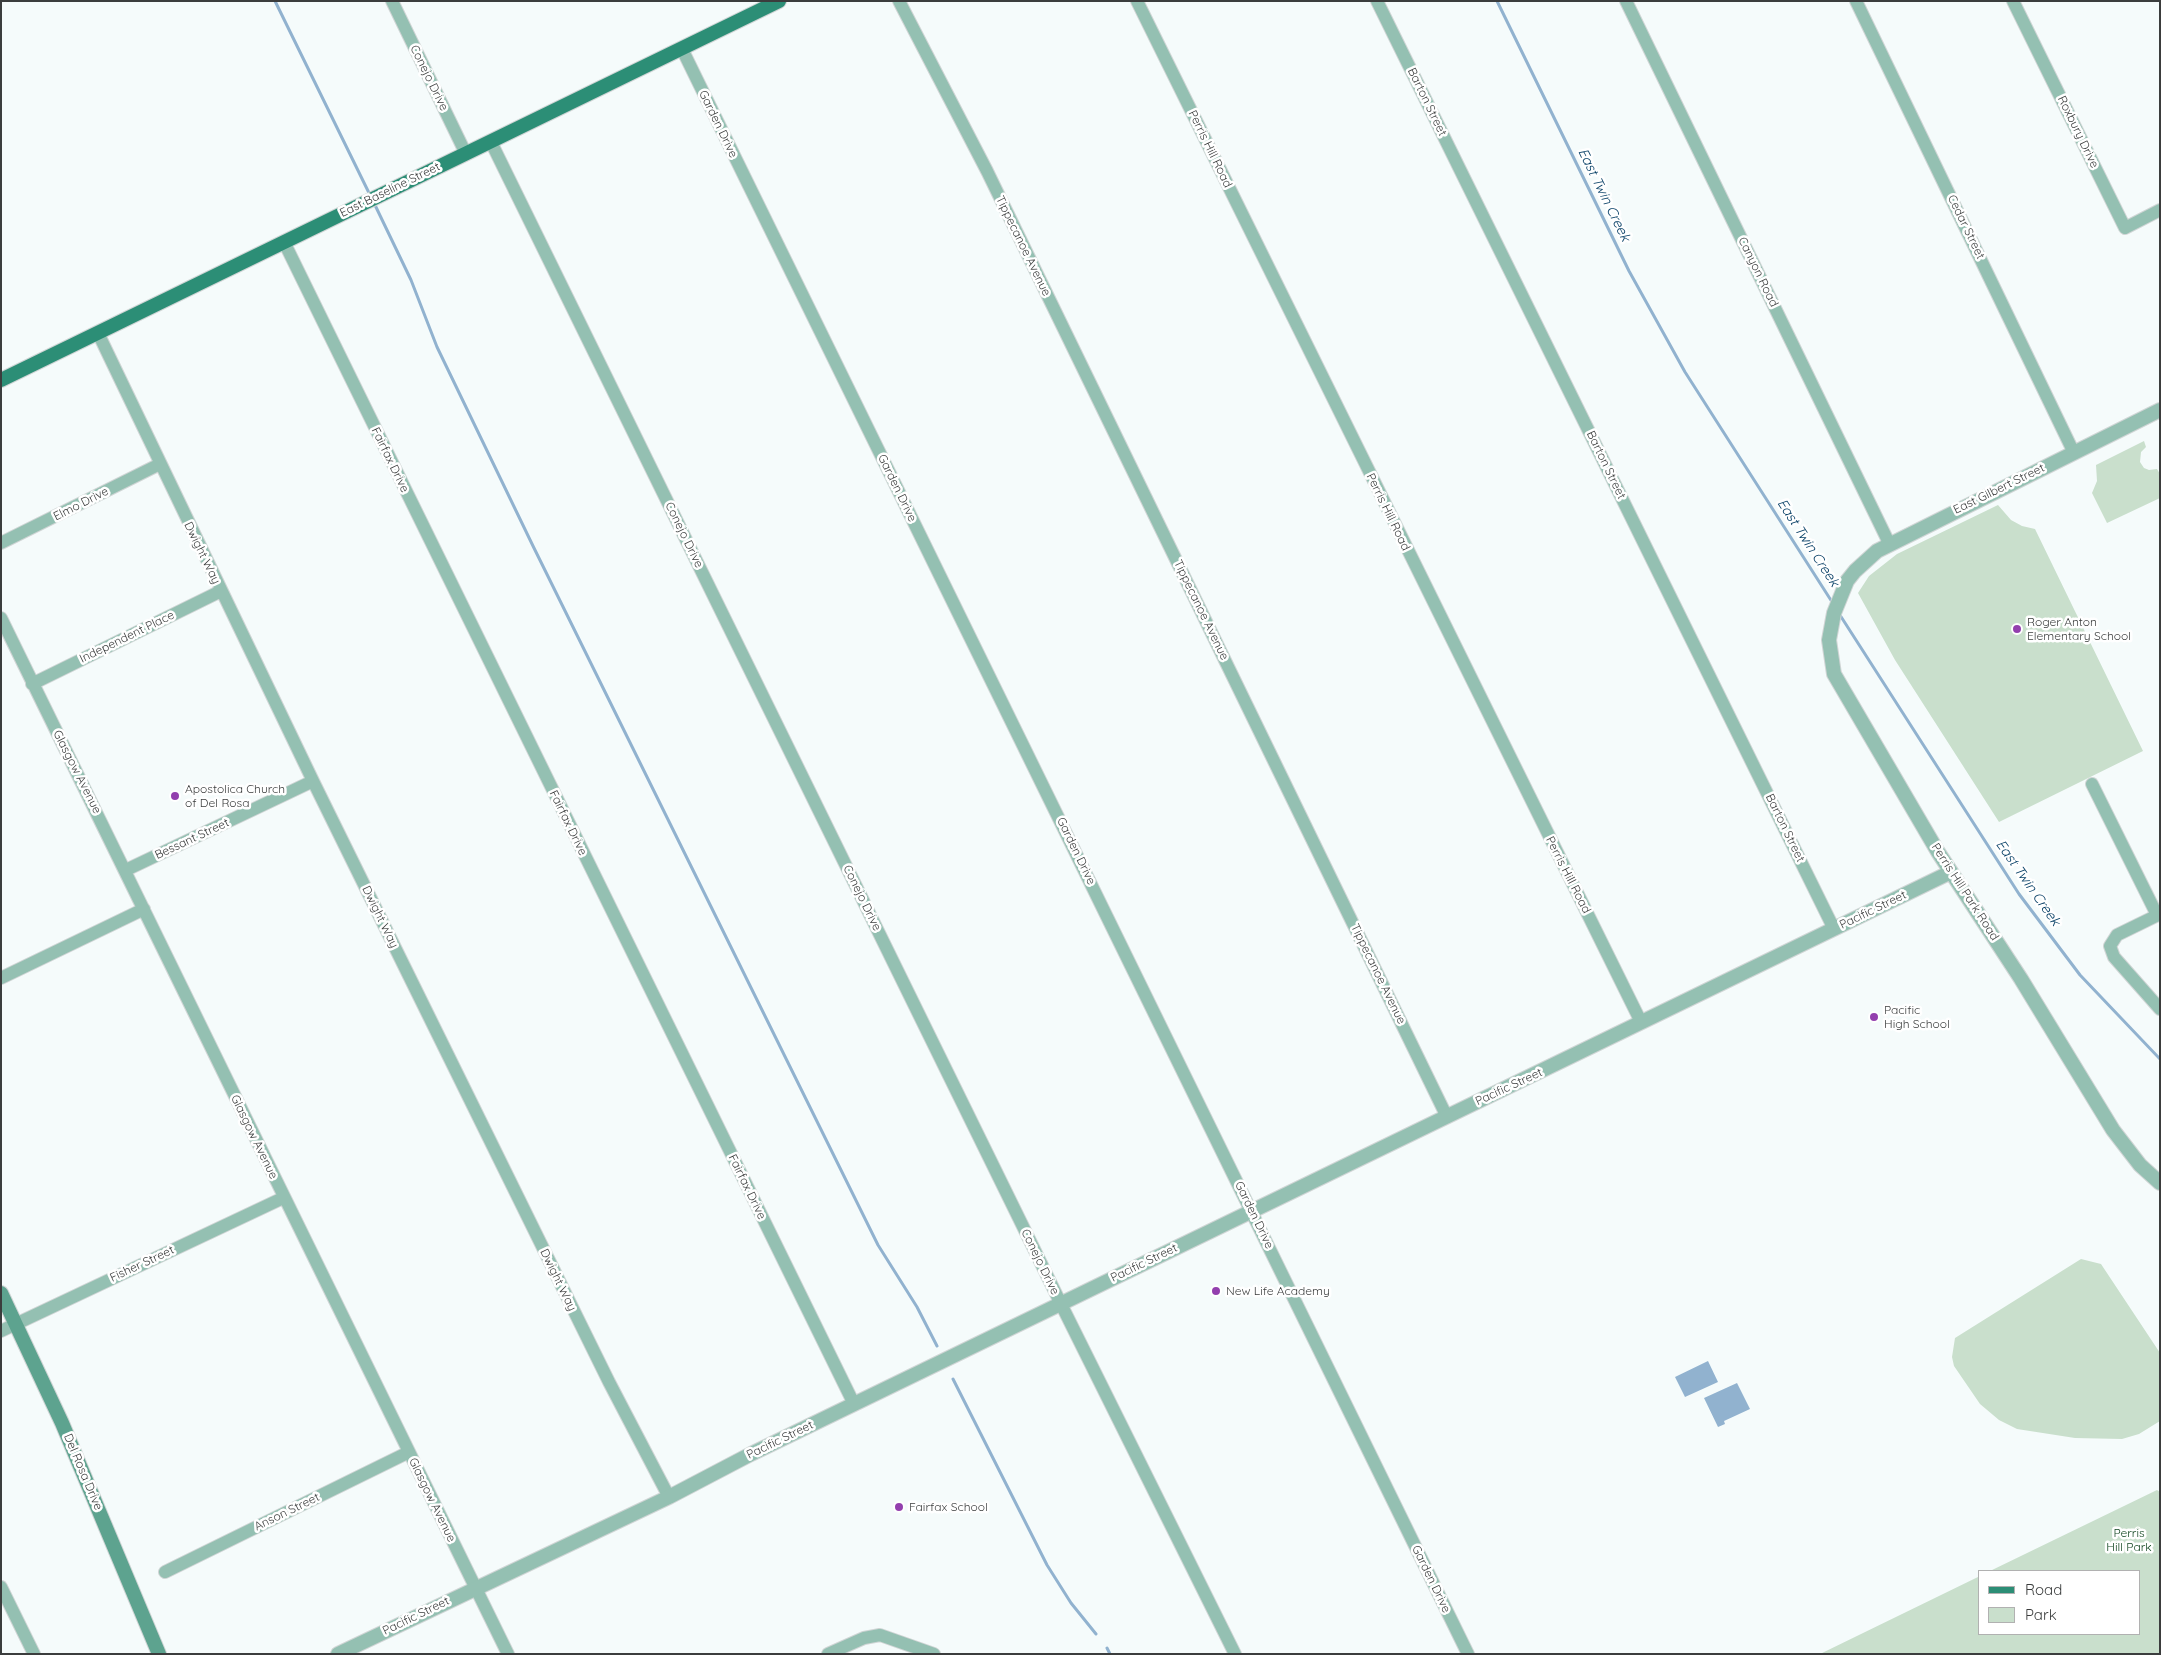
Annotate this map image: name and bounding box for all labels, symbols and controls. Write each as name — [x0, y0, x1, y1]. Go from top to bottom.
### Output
street label: Conejo Drive — [407, 43, 451, 113]
street label: Barton Street — [1404, 66, 1450, 138]
street label: Garden Drive — [695, 88, 741, 160]
street label: Roxbury Drive — [2054, 94, 2102, 170]
street label: Perris Hill Road — [1185, 108, 1235, 190]
water label: East Twin Creek — [1574, 146, 1634, 244]
street label: East Baseline Street — [338, 159, 442, 221]
street label: Cedar Street — [1944, 192, 1988, 262]
street label: Tippecanoe Avenue — [992, 193, 1054, 299]
street label: Canyon Road — [1735, 235, 1781, 309]
street label: Fairfax Drive — [368, 425, 412, 495]
street label: Barton Street — [1583, 429, 1629, 501]
street label: Garden Drive — [874, 452, 920, 524]
street label: East Gilbert Street — [1951, 461, 2047, 517]
street label: Perris Hill Road — [1363, 471, 1413, 553]
street label: Elmo Drive — [51, 484, 111, 524]
water label: East Twin Creek — [1773, 496, 1843, 590]
street label: Conejo Drive — [662, 500, 706, 570]
street label: Dwight Way — [181, 520, 223, 586]
street label: Tippecanoe Avenue — [1170, 557, 1232, 663]
street label: Independent Place — [77, 608, 177, 666]
place label: Roger Anton Elementary School — [2027, 615, 2131, 643]
marker: Roger Anton Elementary School — [2011, 623, 2023, 635]
street label: Glasgow Avenue — [50, 728, 104, 816]
place label: Apostolica Church of Del Rosa — [185, 782, 285, 810]
street label: Fairfax Drive — [546, 788, 590, 858]
marker: Apostolica Church of Del Rosa — [169, 790, 181, 802]
street label: Barton Street — [1762, 792, 1808, 864]
street label: Garden Drive — [1053, 815, 1099, 887]
street label: Bessant Street — [153, 816, 231, 862]
street label: Perris Hill Road — [1542, 834, 1594, 916]
water label: East Twin Creek — [1992, 837, 2064, 929]
street label: Perris Hill Park Road — [1928, 841, 2002, 943]
street label: Conejo Drive — [840, 863, 884, 933]
street label: Dwight Way — [359, 884, 401, 950]
street label: Pacific Street — [1837, 888, 1909, 932]
street label: Tippecanoe Avenue — [1347, 921, 1409, 1027]
place label: Pacific High School — [1884, 1003, 1950, 1031]
marker: Pacific High School — [1868, 1011, 1880, 1023]
street label: Pacific Street — [1473, 1065, 1545, 1109]
street label: Glasgow Avenue — [227, 1093, 281, 1181]
street label: Fairfax Drive — [725, 1152, 769, 1222]
street label: Garden Drive — [1231, 1179, 1277, 1251]
street label: Conejo Drive — [1018, 1227, 1062, 1297]
street label: Pacific Street — [1108, 1241, 1180, 1285]
street label: Fisher Street — [108, 1243, 176, 1285]
street label: Dwight Way — [537, 1247, 579, 1313]
place label: New Life Academy — [1226, 1284, 1330, 1298]
marker: New Life Academy — [1210, 1285, 1222, 1297]
street label: Pacific Street — [744, 1418, 816, 1462]
street label: Del Rosa Drive — [60, 1431, 106, 1513]
street label: Glasgow Avenue — [405, 1456, 459, 1544]
street label: Anson Street — [252, 1490, 322, 1534]
place label: Fairfax School — [909, 1500, 988, 1514]
marker: Fairfax School — [893, 1501, 905, 1513]
park label: Perris Hill Park — [2106, 1526, 2152, 1554]
street label: Garden Drive — [1408, 1543, 1454, 1615]
legend — [1978, 1570, 2141, 1635]
text: Road — [2025, 1580, 2062, 1599]
street label: Pacific Street — [380, 1594, 452, 1638]
text: Park — [2025, 1605, 2057, 1624]

